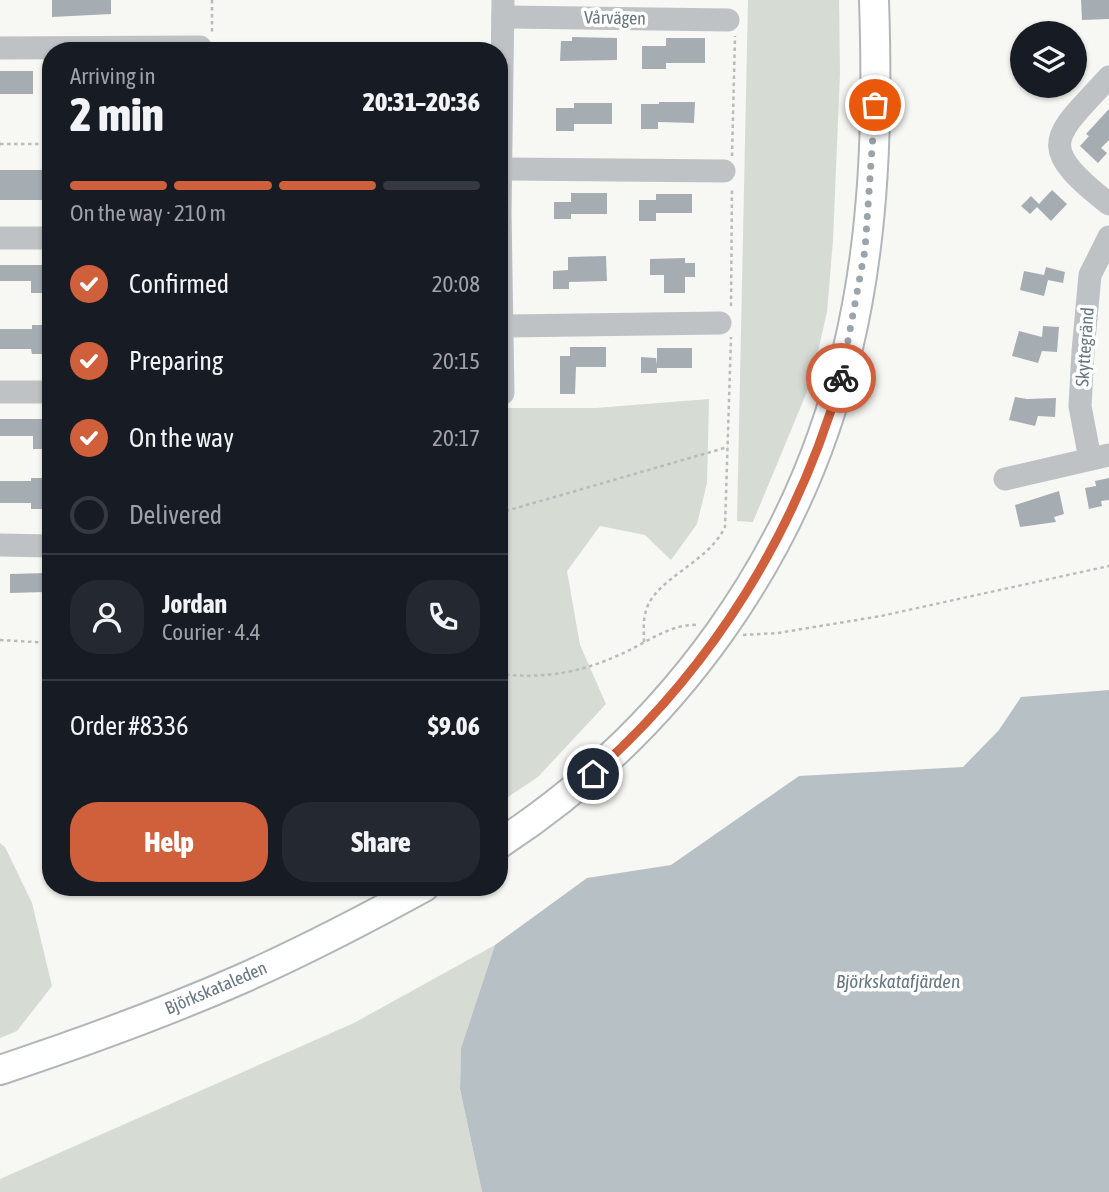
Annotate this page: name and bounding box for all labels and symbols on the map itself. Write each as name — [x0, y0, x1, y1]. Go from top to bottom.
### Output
street label: Vårvägen — [584, 6, 646, 29]
pin — [845, 75, 905, 135]
street label: Skyttegränd — [1071, 307, 1098, 387]
courier — [806, 343, 876, 413]
pin — [563, 744, 623, 804]
street label: Björkskataleden — [162, 957, 270, 1018]
water label: Björkskatafjärden — [836, 970, 960, 992]

